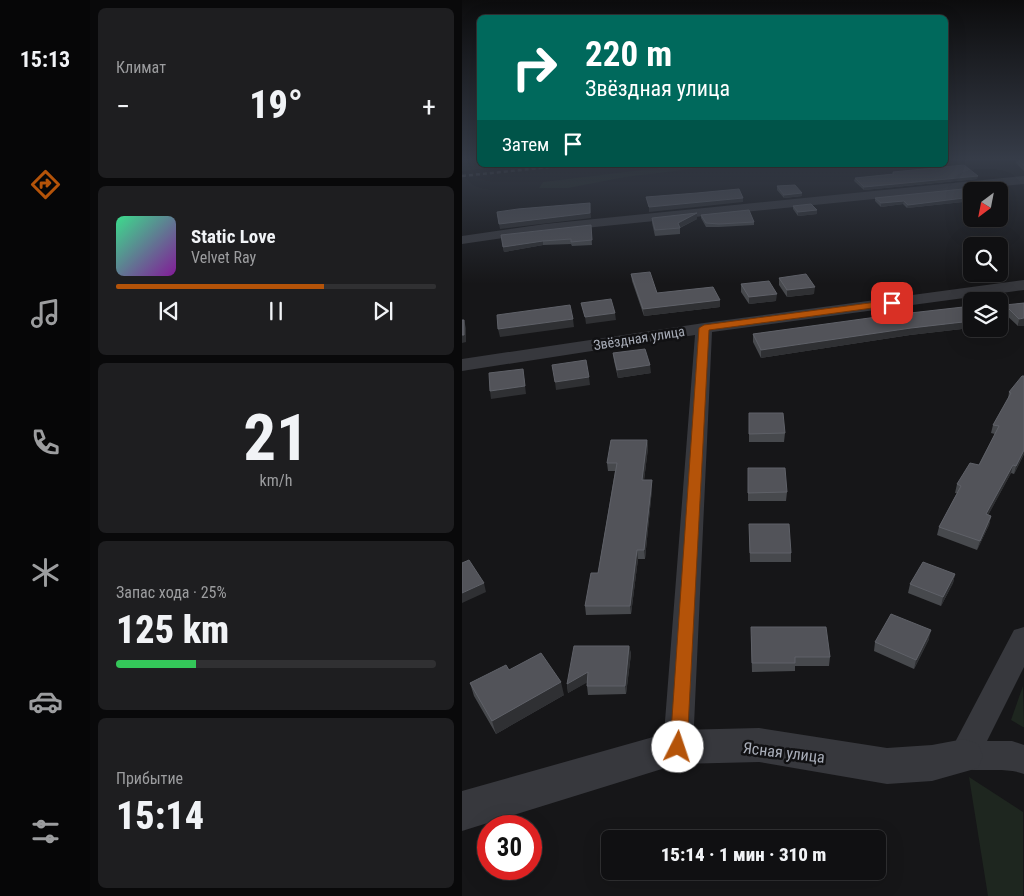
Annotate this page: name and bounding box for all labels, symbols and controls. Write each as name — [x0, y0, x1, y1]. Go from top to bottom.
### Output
text: 220 m — [585, 34, 672, 75]
icon: right — [502, 35, 567, 100]
text: 15:13 — [20, 47, 70, 72]
text: Климат — [116, 58, 166, 77]
text: Звёздная улица — [585, 76, 730, 101]
text: 19° — [249, 83, 303, 127]
text: − — [116, 90, 130, 123]
text: + — [422, 90, 436, 123]
icon: arrive — [559, 130, 587, 158]
text: Затем — [502, 133, 549, 156]
icon: directions — [28, 167, 63, 202]
north arrow — [963, 182, 1008, 228]
map controls — [963, 182, 1008, 337]
text: Static Love — [191, 225, 276, 248]
button: search — [963, 237, 1008, 282]
text: Velvet Ray — [191, 248, 256, 267]
pin — [871, 282, 913, 324]
icon: arrive — [878, 289, 906, 317]
button: layers — [963, 292, 1008, 337]
icon: music — [28, 296, 63, 331]
icon: previous — [155, 297, 183, 325]
icon: pause — [262, 297, 290, 325]
icon: next — [369, 297, 397, 325]
street label: Звёздная улица — [592, 323, 686, 353]
text: 21 — [243, 400, 309, 476]
icon: phone — [28, 425, 63, 460]
text: km/h — [260, 471, 292, 490]
icon: climate — [28, 555, 63, 590]
text: Запас хода · 25% — [116, 583, 227, 602]
text: 125 km — [116, 608, 229, 652]
icon: car — [28, 684, 63, 719]
position arrow — [651, 720, 703, 772]
street label: Ясная улица — [742, 738, 826, 767]
text: Прибытие — [116, 769, 183, 788]
text: 15:14 — [116, 794, 204, 838]
icon: filters — [28, 814, 63, 849]
speed limit sign: 30 — [477, 815, 542, 880]
text: 15:14 · 1 мин · 310 m — [661, 843, 826, 866]

